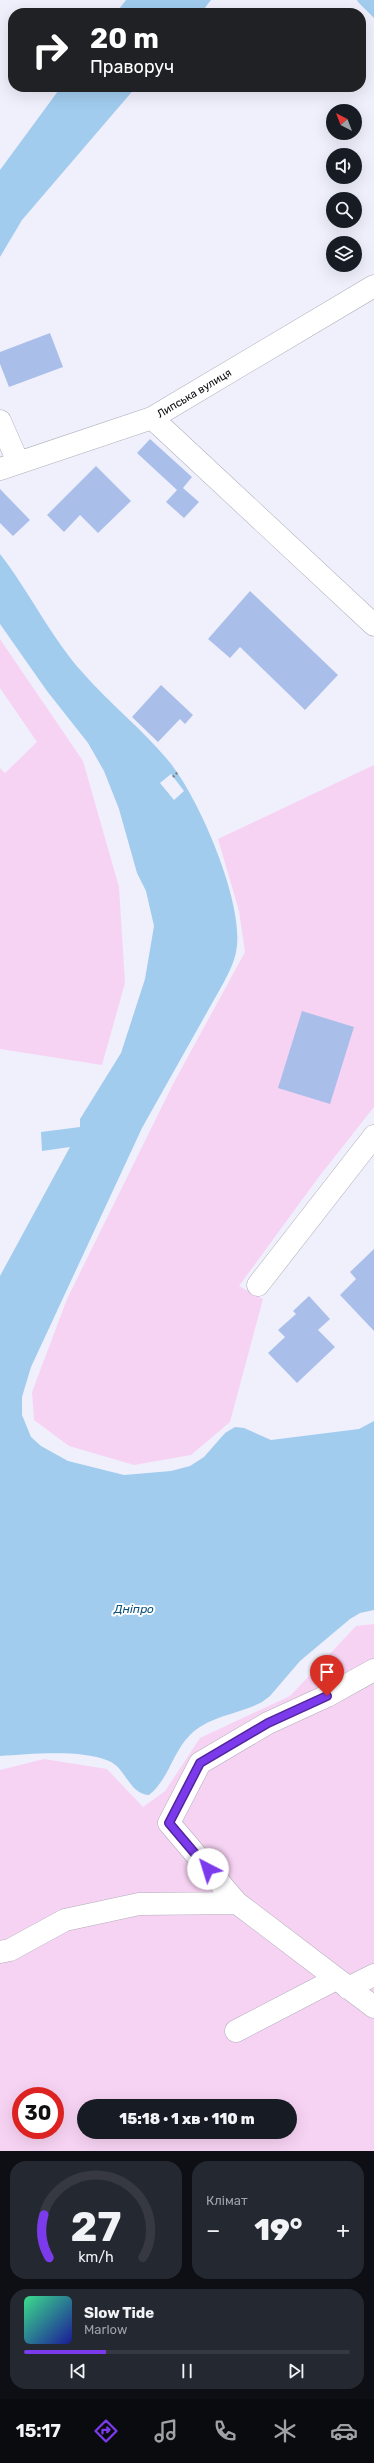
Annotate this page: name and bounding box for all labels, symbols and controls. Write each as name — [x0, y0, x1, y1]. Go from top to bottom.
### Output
text: 20 m — [90, 22, 159, 55]
icon: right — [24, 24, 76, 76]
text: Праворуч — [90, 56, 174, 78]
north arrow — [326, 104, 362, 140]
map controls — [326, 104, 362, 272]
button: sound — [326, 148, 362, 184]
button: search — [326, 192, 362, 228]
button: layers — [326, 236, 362, 272]
street label: Липська вулиця — [155, 366, 234, 421]
water label: Дніпро — [113, 1602, 154, 1616]
pin — [310, 1655, 344, 1696]
icon: arrive — [316, 1661, 338, 1683]
position arrow — [187, 1848, 229, 1890]
speed limit sign: 30 — [12, 2087, 64, 2139]
text: 15:18 · 1 хв · 110 m — [119, 2110, 255, 2128]
text: Клімат — [206, 2193, 248, 2208]
text: 27 — [71, 2202, 121, 2251]
text: 19° — [254, 2212, 302, 2248]
text: − — [206, 2217, 220, 2244]
text: + — [336, 2217, 350, 2244]
text: km/h — [78, 2249, 114, 2266]
text: Slow Tide — [84, 2304, 154, 2322]
text: Marlow — [84, 2322, 127, 2337]
icon: previous — [67, 2360, 89, 2382]
icon: pause — [176, 2360, 198, 2382]
icon: next — [285, 2360, 307, 2382]
icon: directions — [92, 2417, 120, 2445]
icon: music — [152, 2417, 180, 2445]
icon: phone — [211, 2417, 239, 2445]
icon: climate — [271, 2417, 299, 2445]
icon: car — [330, 2417, 358, 2445]
text: 15:17 — [16, 2420, 61, 2442]

